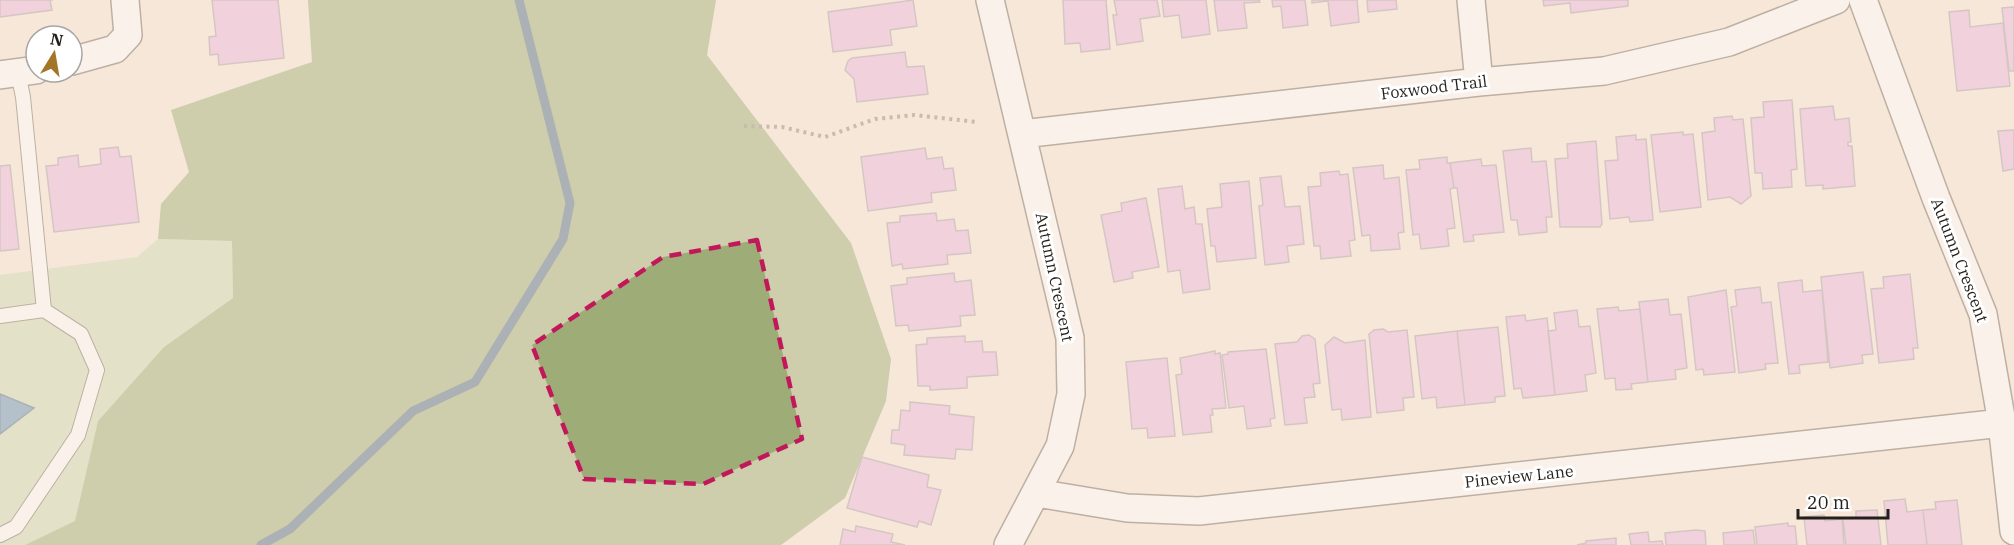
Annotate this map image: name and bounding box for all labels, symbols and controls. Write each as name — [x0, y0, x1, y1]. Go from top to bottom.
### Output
north arrow — [24, 24, 84, 84]
text: N — [49, 28, 65, 50]
street label: Foxwood Trail — [1380, 71, 1489, 103]
street label: Autumn Crescent — [1927, 195, 1993, 325]
street label: Autumn Crescent — [1032, 211, 1079, 344]
street label: Pineview Lane — [1464, 460, 1574, 492]
scale bar — [1798, 482, 1888, 520]
text: 20 m — [1807, 491, 1850, 514]

